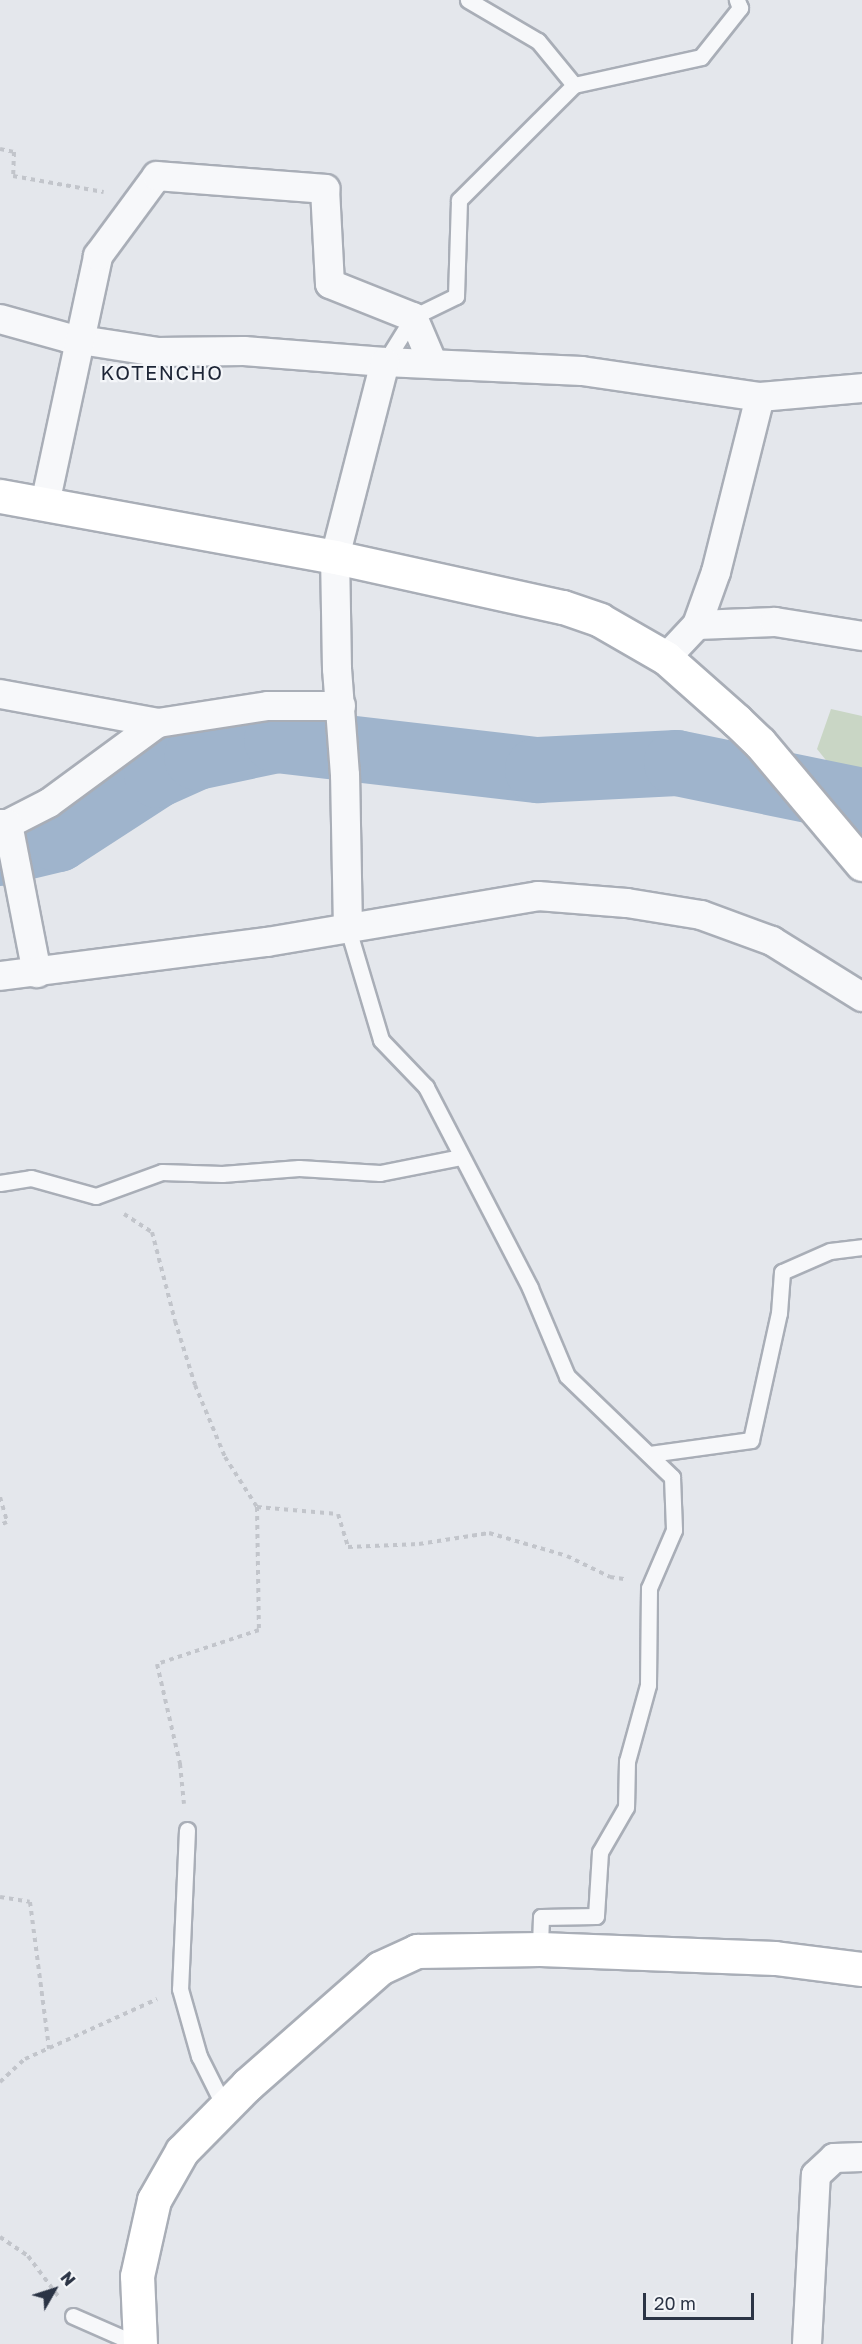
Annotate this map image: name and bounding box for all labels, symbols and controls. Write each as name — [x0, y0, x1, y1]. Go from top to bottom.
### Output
district label: KOTENCHO — [100, 360, 224, 384]
north arrow — [24, 2260, 84, 2320]
text: N — [56, 2268, 80, 2290]
scale bar — [646, 2281, 757, 2319]
text: 20 m — [654, 2292, 696, 2314]

